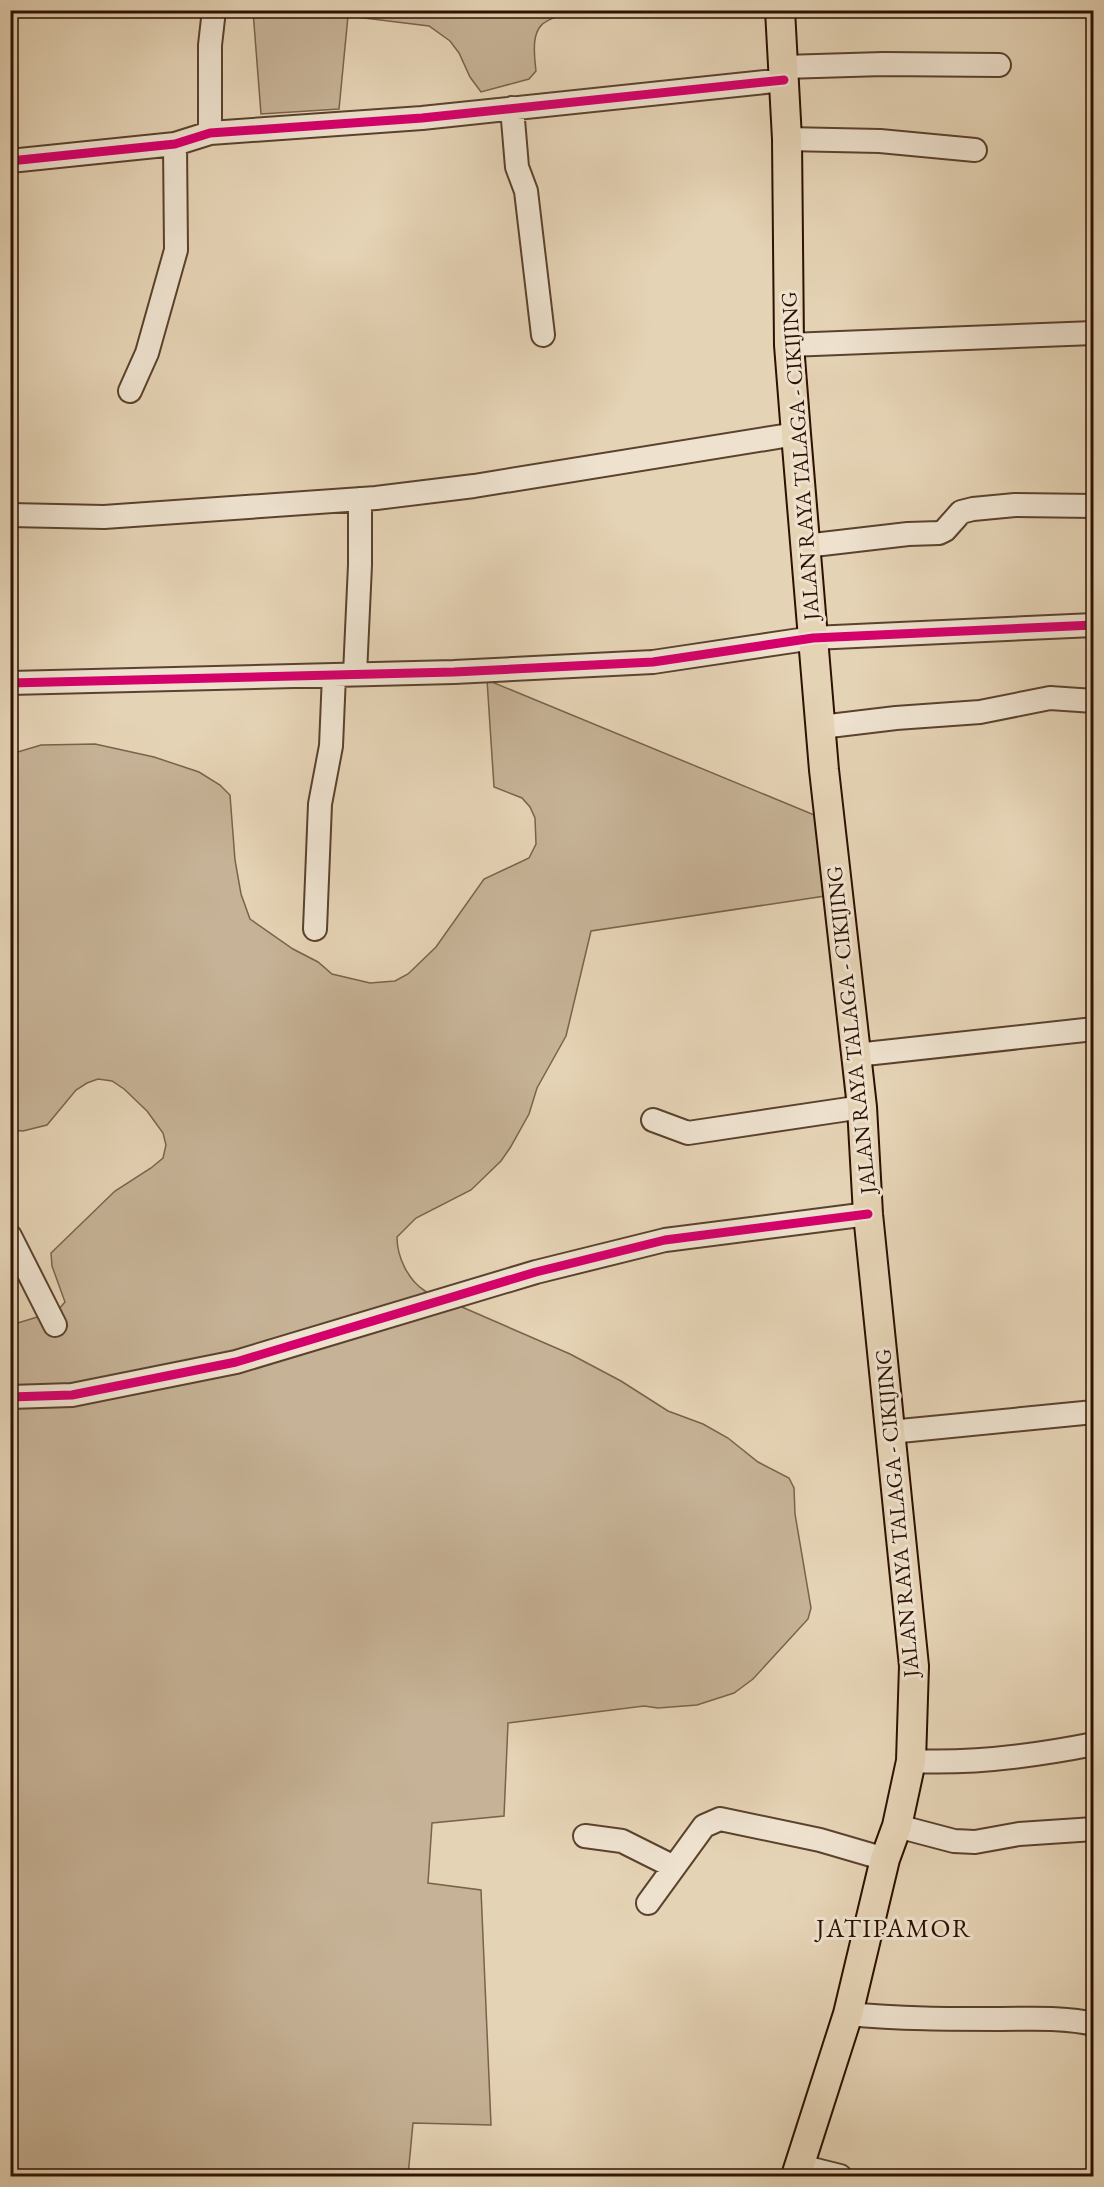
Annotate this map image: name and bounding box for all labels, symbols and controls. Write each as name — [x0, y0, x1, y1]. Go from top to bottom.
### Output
street label: JALAN RAYA TALAGA - CIKIJING — [774, 291, 826, 623]
street label: JALAN RAYA TALAGA - CIKIJING — [819, 865, 883, 1197]
street label: JALAN RAYA TALAGA - CIKIJING — [868, 1348, 926, 1680]
district label: JATIPAMOR — [814, 1911, 972, 1945]

